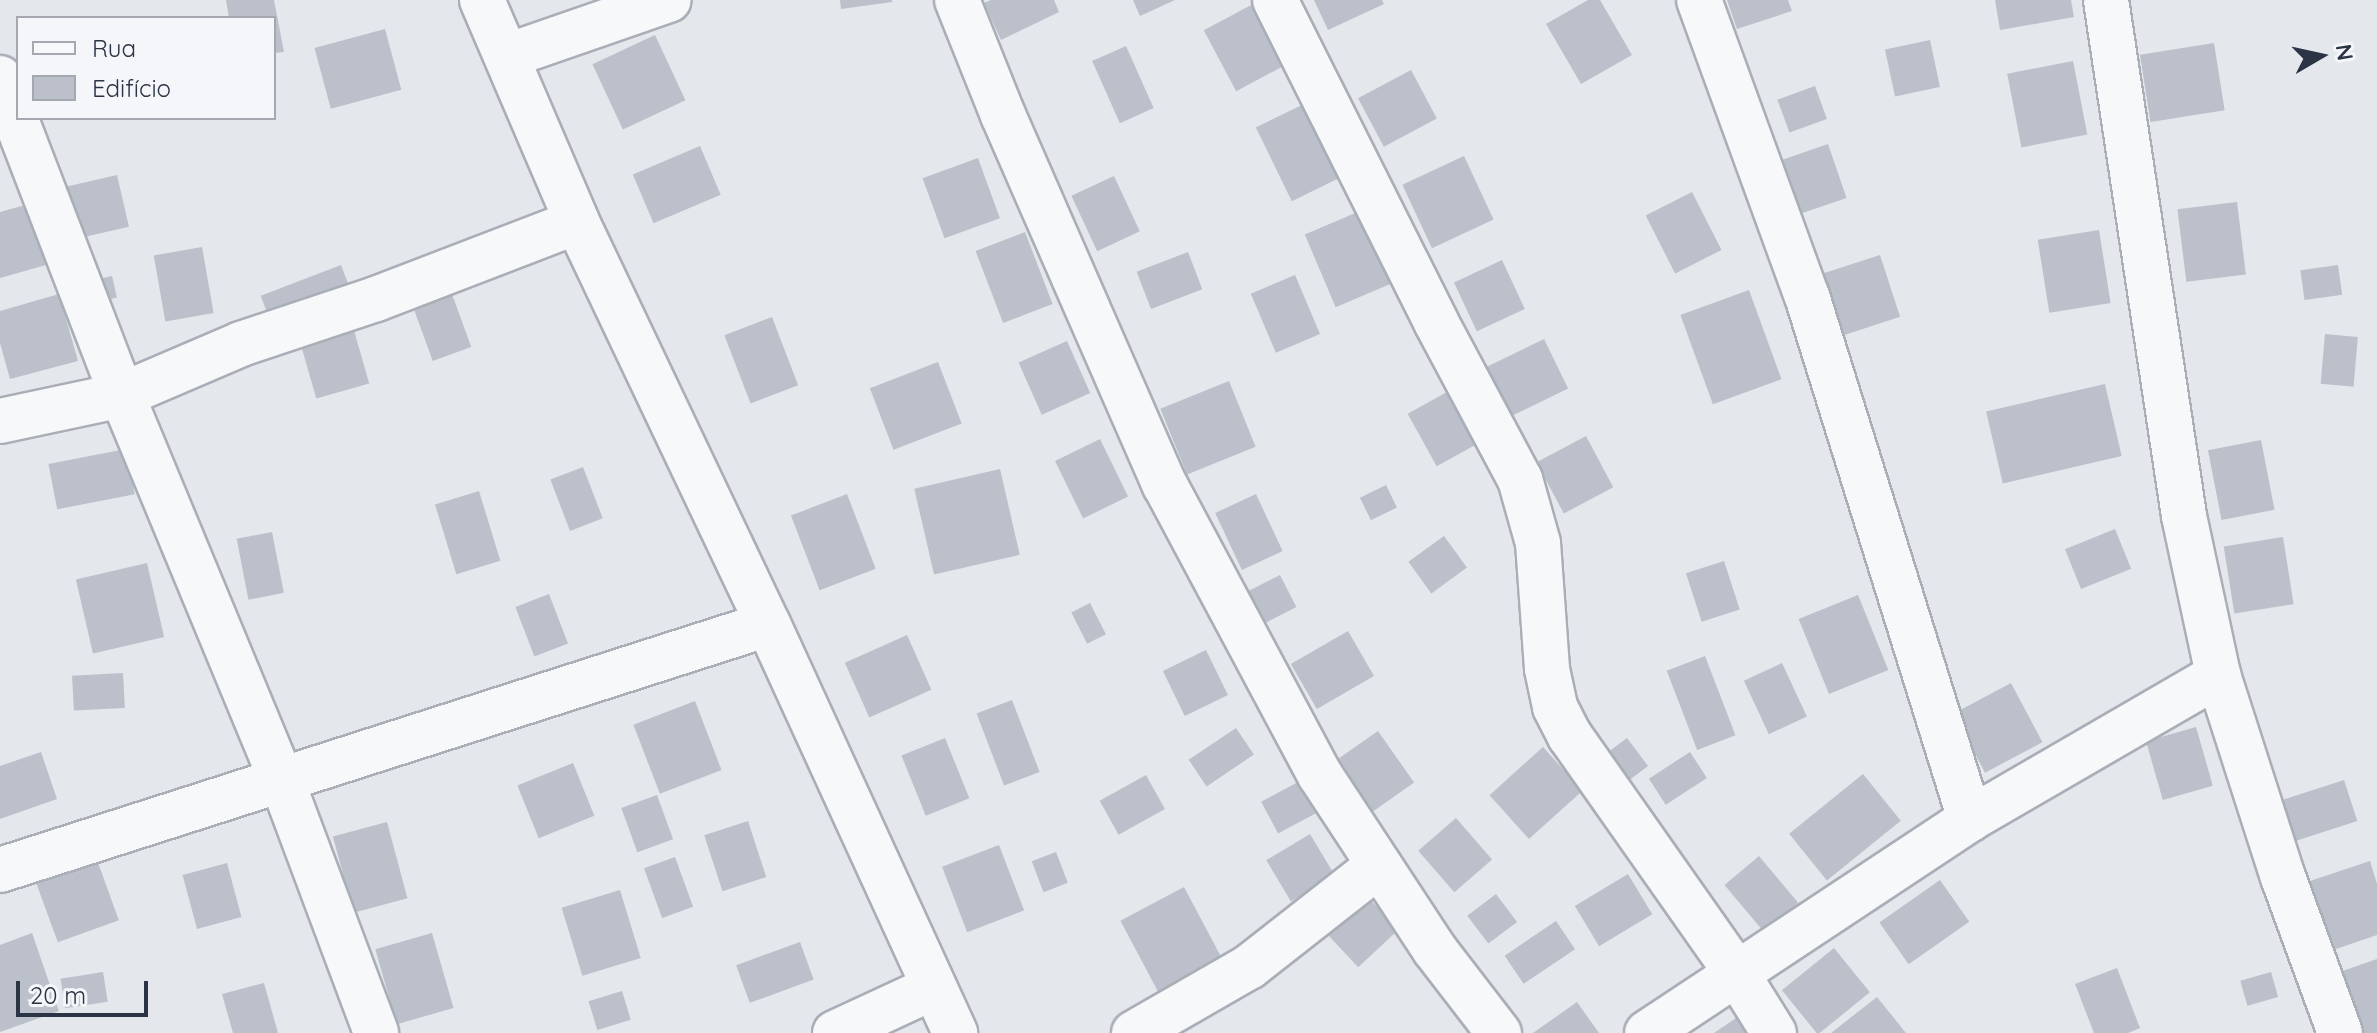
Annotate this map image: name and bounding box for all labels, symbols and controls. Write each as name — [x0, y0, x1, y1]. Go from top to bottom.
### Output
legend — [16, 16, 276, 120]
north arrow — [2281, 16, 2361, 96]
text: Rua — [92, 33, 136, 63]
text: N — [2330, 42, 2360, 62]
text: Edifício — [92, 73, 171, 103]
scale bar — [20, 965, 152, 1015]
text: 20 m — [30, 980, 86, 1010]

